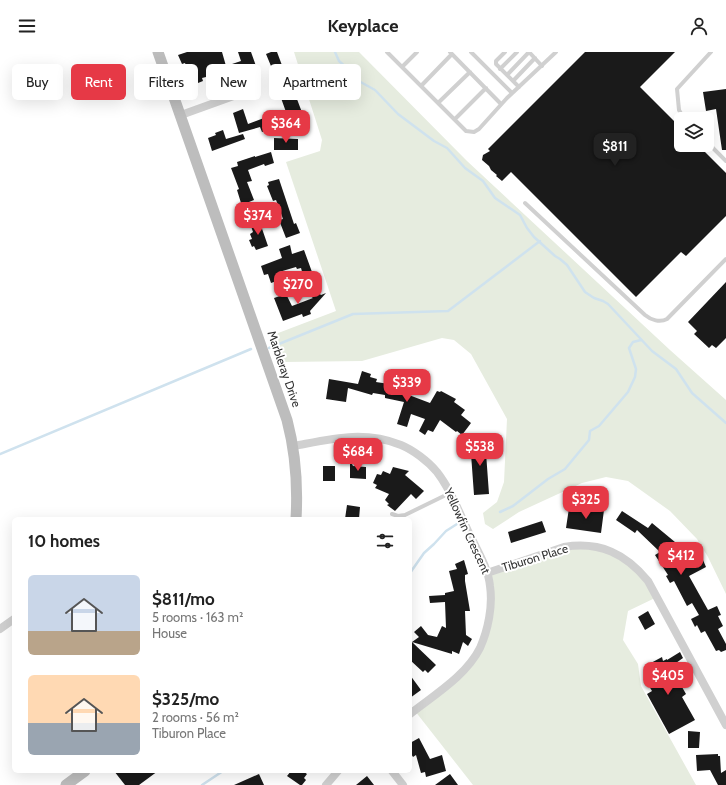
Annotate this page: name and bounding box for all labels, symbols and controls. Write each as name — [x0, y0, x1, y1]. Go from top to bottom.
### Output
icon: menu — [16, 15, 38, 37]
text: Keyplace — [328, 15, 398, 37]
icon: person — [688, 15, 710, 37]
chip: Buy — [12, 64, 63, 100]
chip: Rent — [71, 64, 126, 100]
chip: Filters — [134, 64, 198, 100]
chip: New — [206, 64, 261, 100]
chip: Apartment — [269, 64, 361, 100]
pin: $364 — [262, 110, 310, 144]
map controls — [674, 112, 714, 152]
button: layers — [674, 112, 714, 152]
text: $364 — [271, 115, 301, 131]
pin: $811 — [591, 133, 639, 167]
text: $811 — [603, 138, 628, 154]
pin: $374 — [234, 202, 282, 236]
text: $374 — [244, 207, 272, 223]
pin: $270 — [274, 271, 322, 305]
text: $270 — [283, 276, 313, 292]
street label: Marbleray Drive — [264, 329, 305, 409]
pin: $339 — [383, 369, 431, 403]
text: $339 — [393, 374, 421, 390]
pin: $538 — [456, 433, 504, 467]
pin: $684 — [334, 438, 382, 472]
text: $538 — [465, 438, 495, 454]
text: $684 — [343, 443, 373, 459]
street label: Yellowfin Crescent — [441, 485, 494, 576]
pin: $325 — [562, 486, 610, 520]
text: $325 — [572, 491, 600, 507]
icon: filters — [374, 530, 396, 552]
text: 10 homes — [28, 531, 100, 551]
street label: Tiburon Place — [500, 540, 570, 575]
pin: $412 — [657, 542, 705, 576]
text: $412 — [667, 547, 695, 563]
text: $811/mo — [152, 589, 215, 609]
icon: home — [60, 591, 108, 639]
text: 5 rooms · 163 m² — [152, 609, 243, 625]
text: House — [152, 625, 187, 641]
pin: $405 — [644, 662, 692, 696]
text: $405 — [652, 667, 684, 683]
text: $325/mo — [152, 689, 219, 709]
icon: home — [60, 691, 108, 739]
text: 2 rooms · 56 m² — [152, 709, 239, 725]
text: Tiburon Place — [152, 725, 226, 741]

